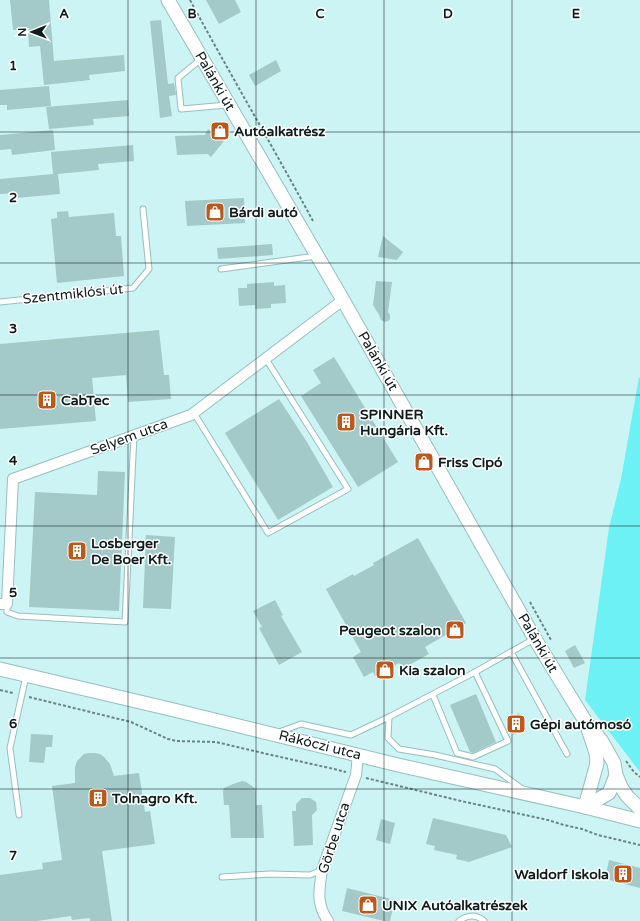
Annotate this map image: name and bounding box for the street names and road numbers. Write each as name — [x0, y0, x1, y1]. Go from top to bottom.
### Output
street label: Palánki út — [191, 48, 239, 114]
street label: Szentmiklósi út — [22, 280, 125, 308]
street label: Palánki út — [354, 328, 402, 394]
street label: Selyem utca — [88, 415, 170, 459]
street label: Palánki út — [514, 610, 562, 676]
street label: Rákóczi utca — [277, 727, 363, 763]
street label: Görbe utca — [314, 800, 354, 876]

